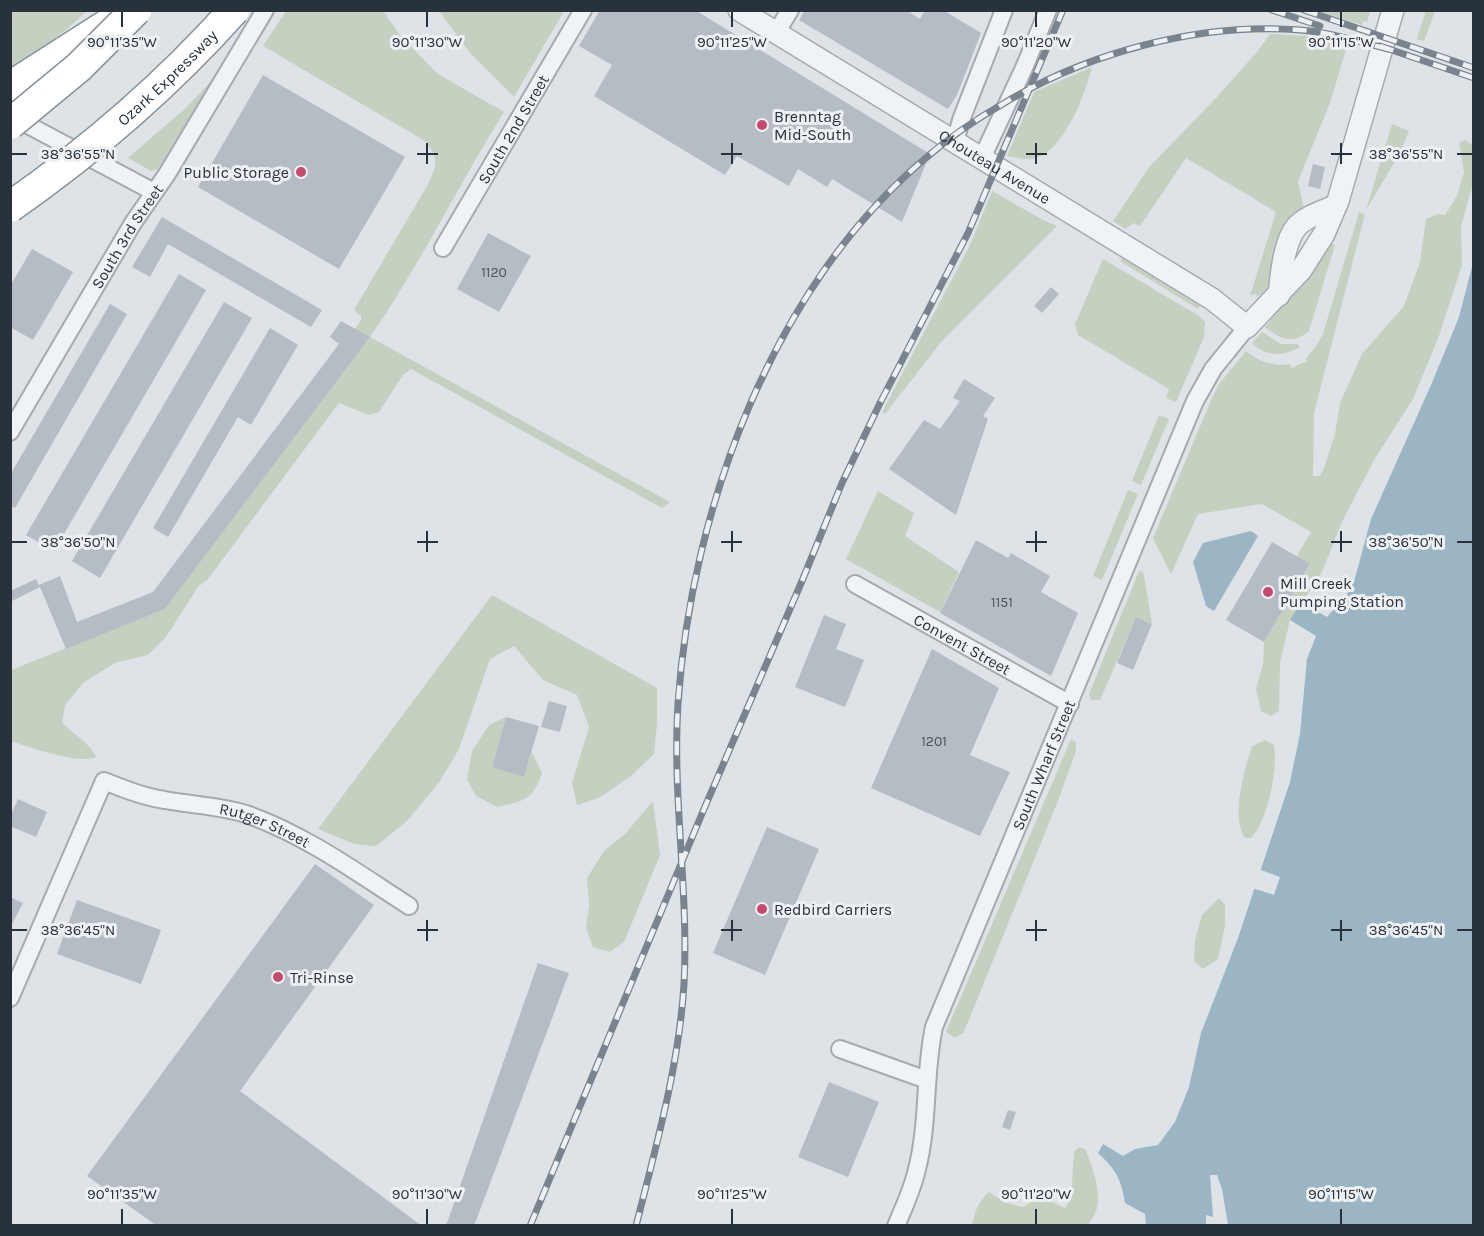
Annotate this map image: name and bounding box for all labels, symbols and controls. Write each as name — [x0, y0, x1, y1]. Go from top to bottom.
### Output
street label: Ozark Expressway — [114, 25, 222, 130]
text: 90°11'35"W — [87, 33, 158, 51]
text: 90°11'30"W — [392, 33, 463, 51]
text: 90°11'25"W — [697, 33, 767, 51]
text: 90°11'20"W — [1001, 33, 1072, 51]
text: 90°11'15"W — [1308, 33, 1375, 51]
street label: South 2nd Street — [474, 71, 553, 187]
place label: Brenntag Mid-South — [774, 107, 851, 144]
marker: Brenntag Mid-South — [755, 118, 769, 132]
street label: Chouteau Avenue — [936, 126, 1054, 208]
text: 38°36'55"N — [41, 145, 115, 163]
text: 38°36'55"N — [1369, 145, 1443, 163]
place label: Public Storage — [183, 163, 289, 182]
marker: Public Storage — [294, 165, 308, 179]
street label: South 3rd Street — [87, 180, 167, 292]
house number: 1120 — [481, 264, 507, 281]
text: 38°36'50"N — [41, 533, 115, 551]
text: 38°36'50"N — [1369, 533, 1443, 551]
place label: Mill Creek Pumping Station — [1280, 574, 1404, 611]
marker: Mill Creek Pumping Station — [1261, 585, 1275, 599]
house number: 1151 — [991, 594, 1013, 611]
street label: Convent Street — [910, 610, 1014, 679]
street label: South Wharf Street — [1008, 697, 1079, 833]
house number: 1201 — [921, 733, 947, 750]
street label: Rutger Street — [218, 799, 313, 852]
place label: Redbird Carriers — [774, 900, 892, 919]
marker: Redbird Carriers — [755, 902, 769, 916]
text: 38°36'45"N — [41, 921, 115, 939]
text: 38°36'45"N — [1369, 921, 1443, 939]
place label: Tri-Rinse — [290, 968, 354, 987]
marker: Tri-Rinse — [271, 970, 285, 984]
text: 90°11'35"W — [87, 1185, 158, 1203]
text: 90°11'30"W — [392, 1185, 463, 1203]
text: 90°11'25"W — [697, 1185, 767, 1203]
text: 90°11'20"W — [1001, 1185, 1072, 1203]
text: 90°11'15"W — [1308, 1185, 1375, 1203]

